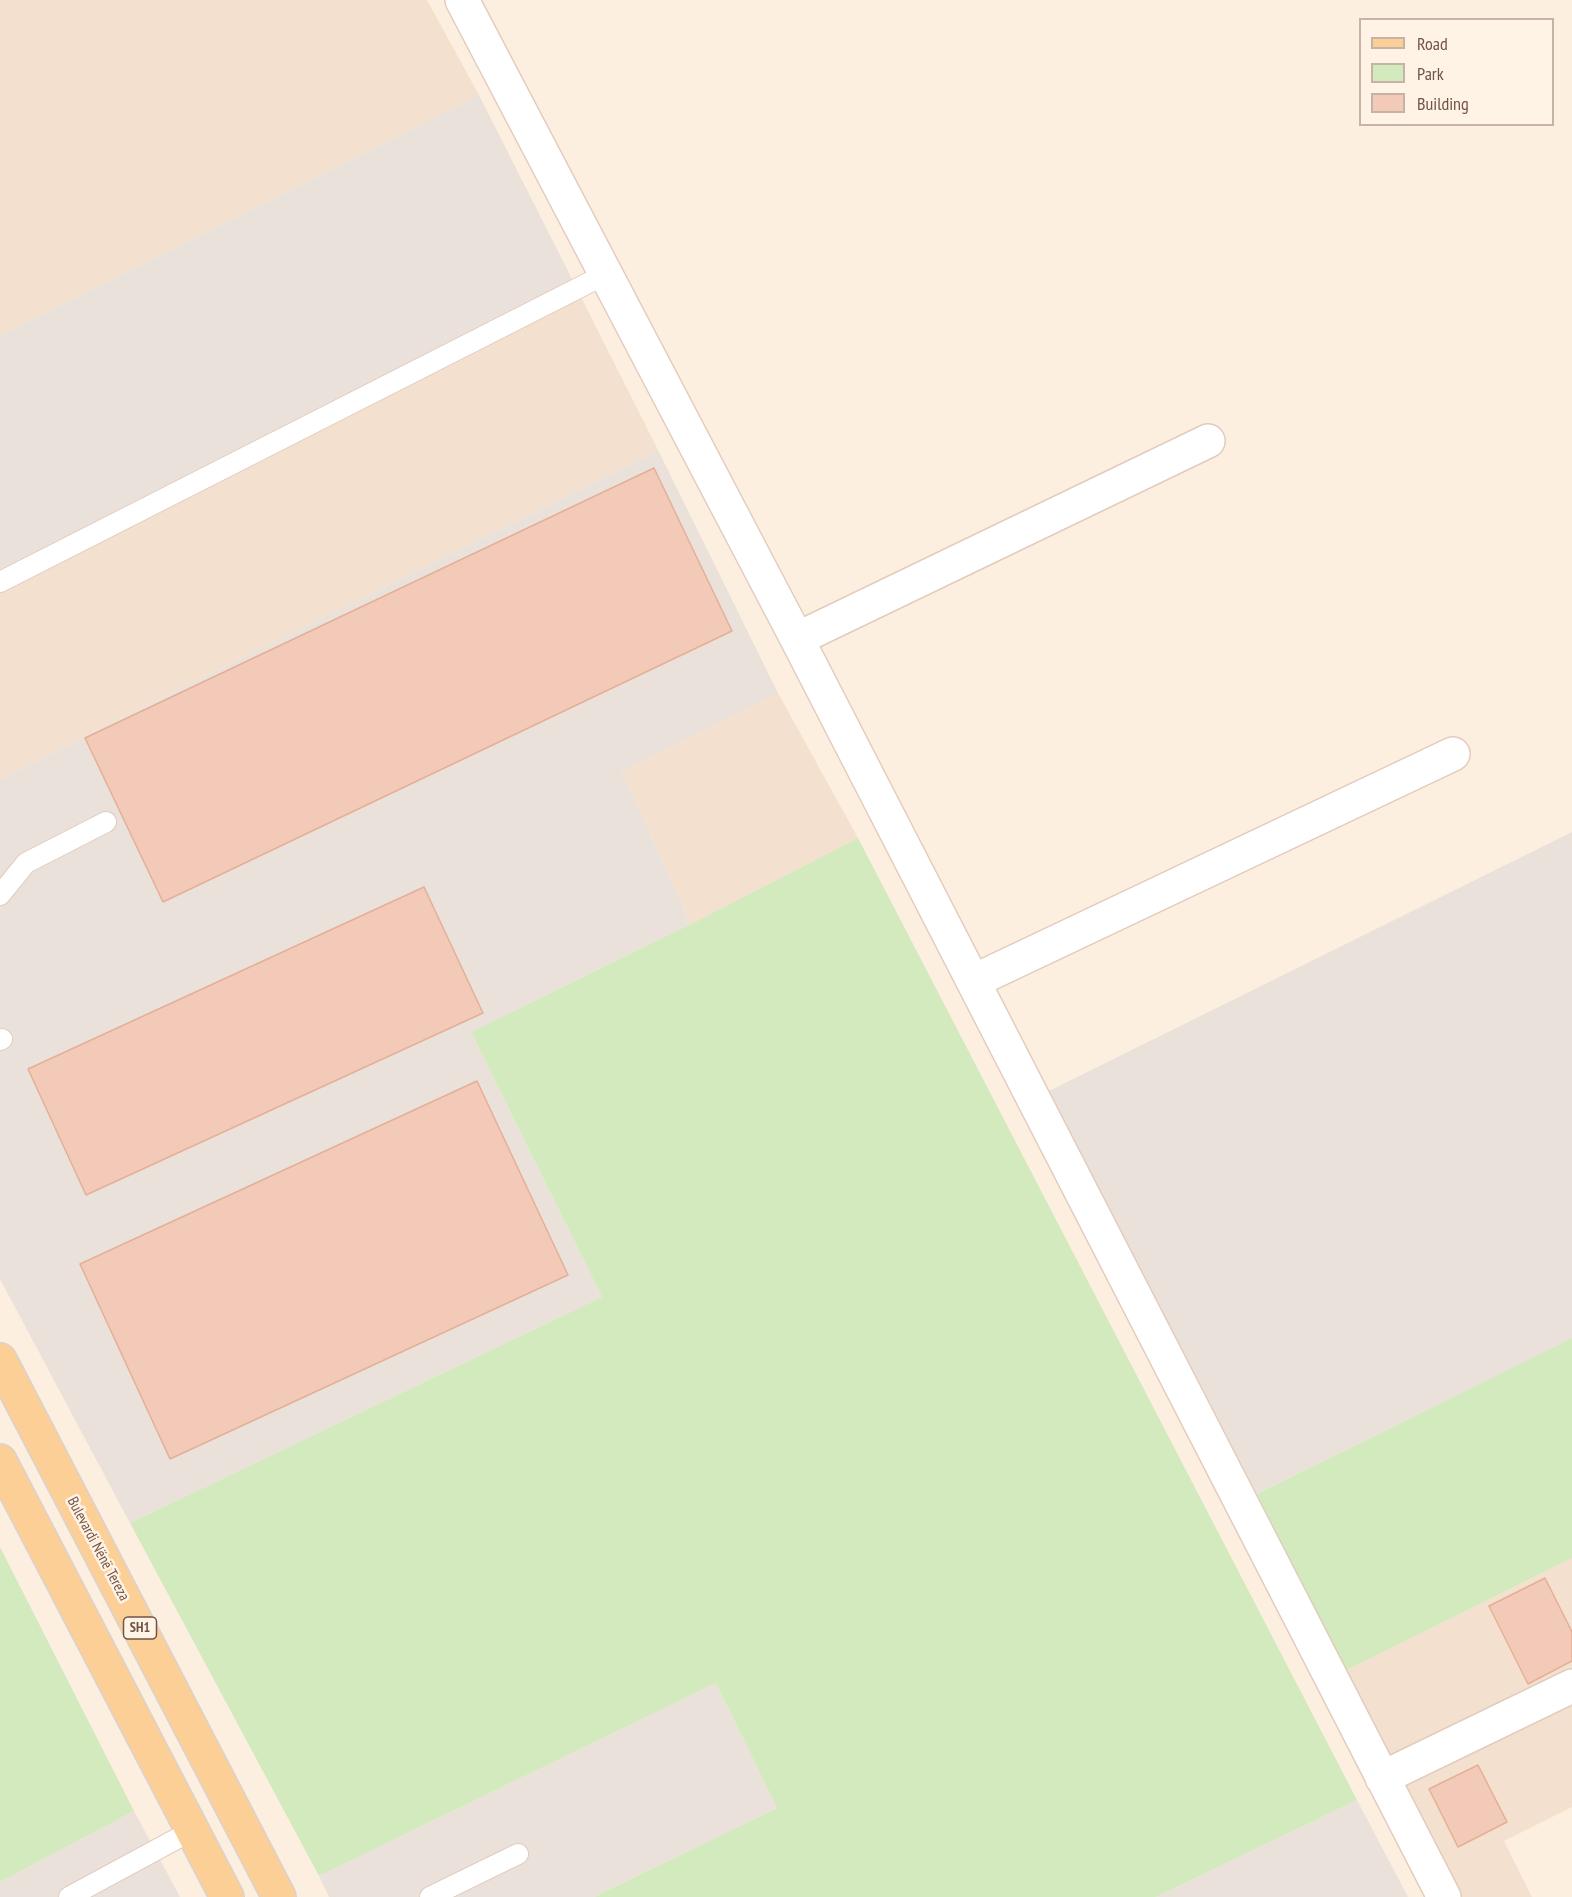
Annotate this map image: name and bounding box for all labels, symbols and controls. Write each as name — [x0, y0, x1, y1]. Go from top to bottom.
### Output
legend — [1359, 18, 1554, 126]
text: Road — [1417, 32, 1448, 55]
text: Park — [1417, 62, 1444, 85]
text: Building — [1417, 92, 1469, 115]
street label: Bulevardi Nënë Tereza — [63, 1494, 133, 1604]
road number: SH1 — [124, 1617, 156, 1639]

